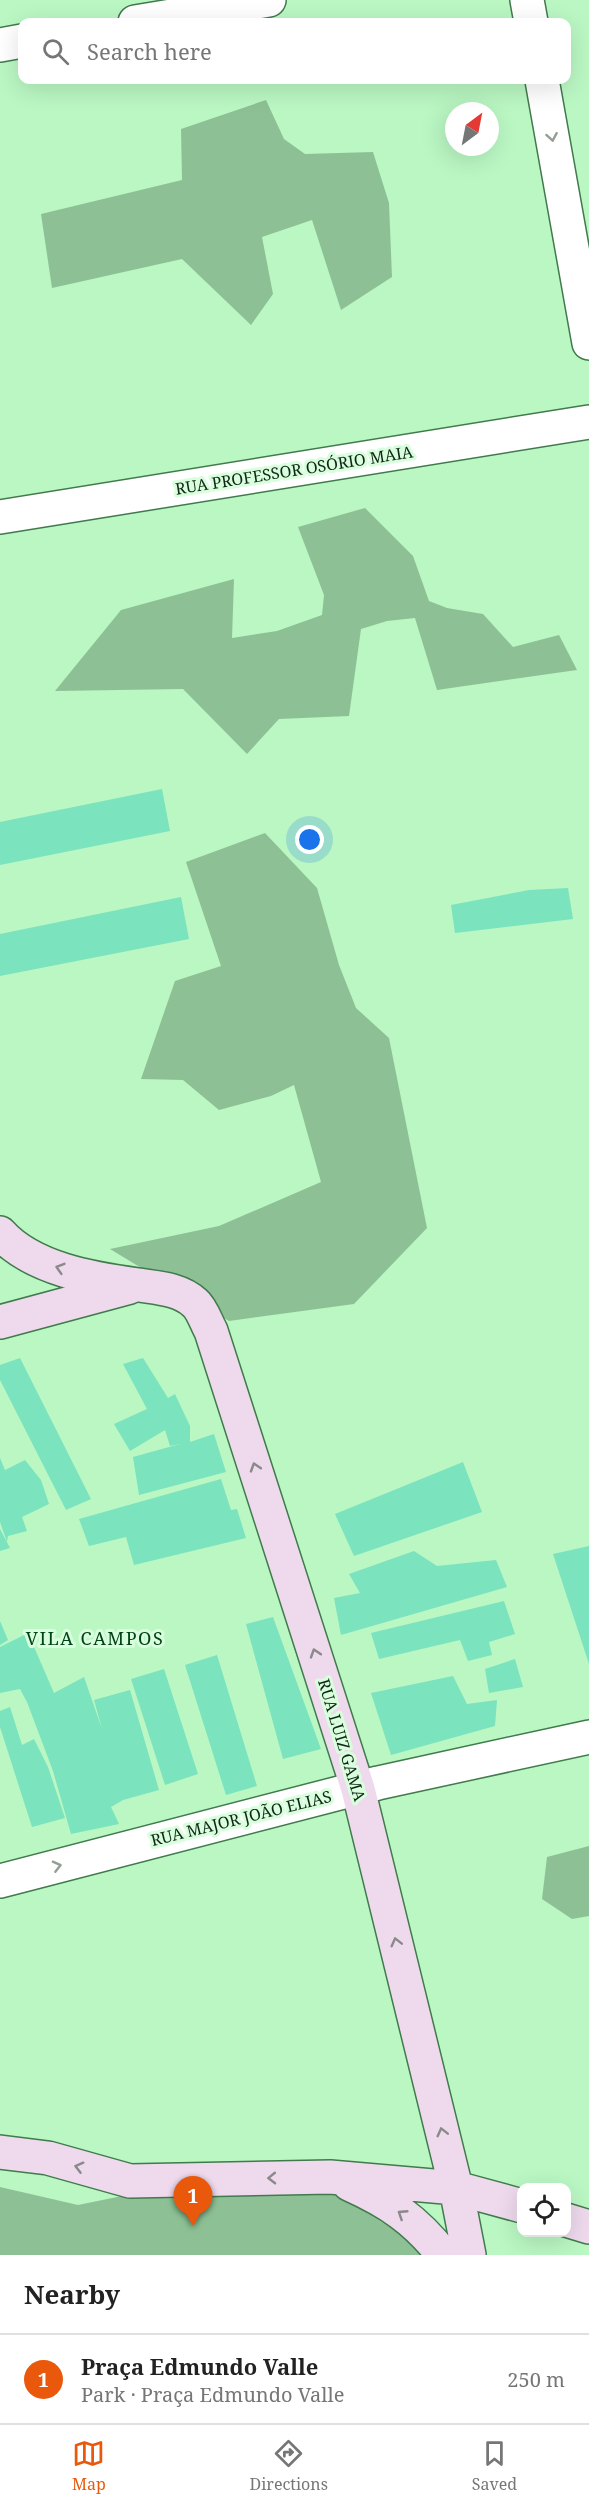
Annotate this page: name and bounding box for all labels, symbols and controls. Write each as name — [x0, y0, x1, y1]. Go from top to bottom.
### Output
search box — [18, 18, 571, 84]
icon: search — [39, 35, 72, 68]
text: Search here — [87, 36, 212, 66]
north arrow — [445, 102, 499, 156]
one-way arrow — [545, 132, 558, 142]
street label: RUA PROFESSOR OSÓRIO MAIA — [174, 440, 415, 500]
your location — [295, 825, 324, 854]
one-way arrow — [55, 1263, 66, 1275]
one-way arrow — [250, 1462, 262, 1473]
district label: VILA CAMPOS — [26, 1626, 164, 1650]
one-way arrow — [310, 1648, 322, 1659]
street label: RUA LUIZ GAMA — [313, 1676, 371, 1805]
street label: RUA MAJOR JOÃO ELIAS — [148, 1785, 334, 1851]
one-way arrow — [51, 1861, 61, 1873]
one-way arrow — [390, 1937, 403, 1947]
one-way arrow — [437, 2127, 450, 2137]
one-way arrow — [74, 2161, 84, 2174]
one-way arrow — [267, 2172, 276, 2184]
pin: 1 — [174, 2176, 212, 2226]
map controls — [517, 2183, 571, 2237]
button: locate — [517, 2183, 571, 2237]
one-way arrow — [398, 2210, 409, 2221]
text: Nearby — [24, 2276, 120, 2312]
text: Praça Edmundo Valle — [81, 2351, 318, 2381]
text: 1 — [38, 2366, 49, 2393]
text: 250 m — [507, 2366, 565, 2393]
text: Park · Praça Edmundo Valle — [81, 2381, 344, 2408]
tab: Map — [72, 2437, 106, 2495]
tab: Directions — [250, 2437, 328, 2495]
tab: Saved — [472, 2437, 517, 2495]

